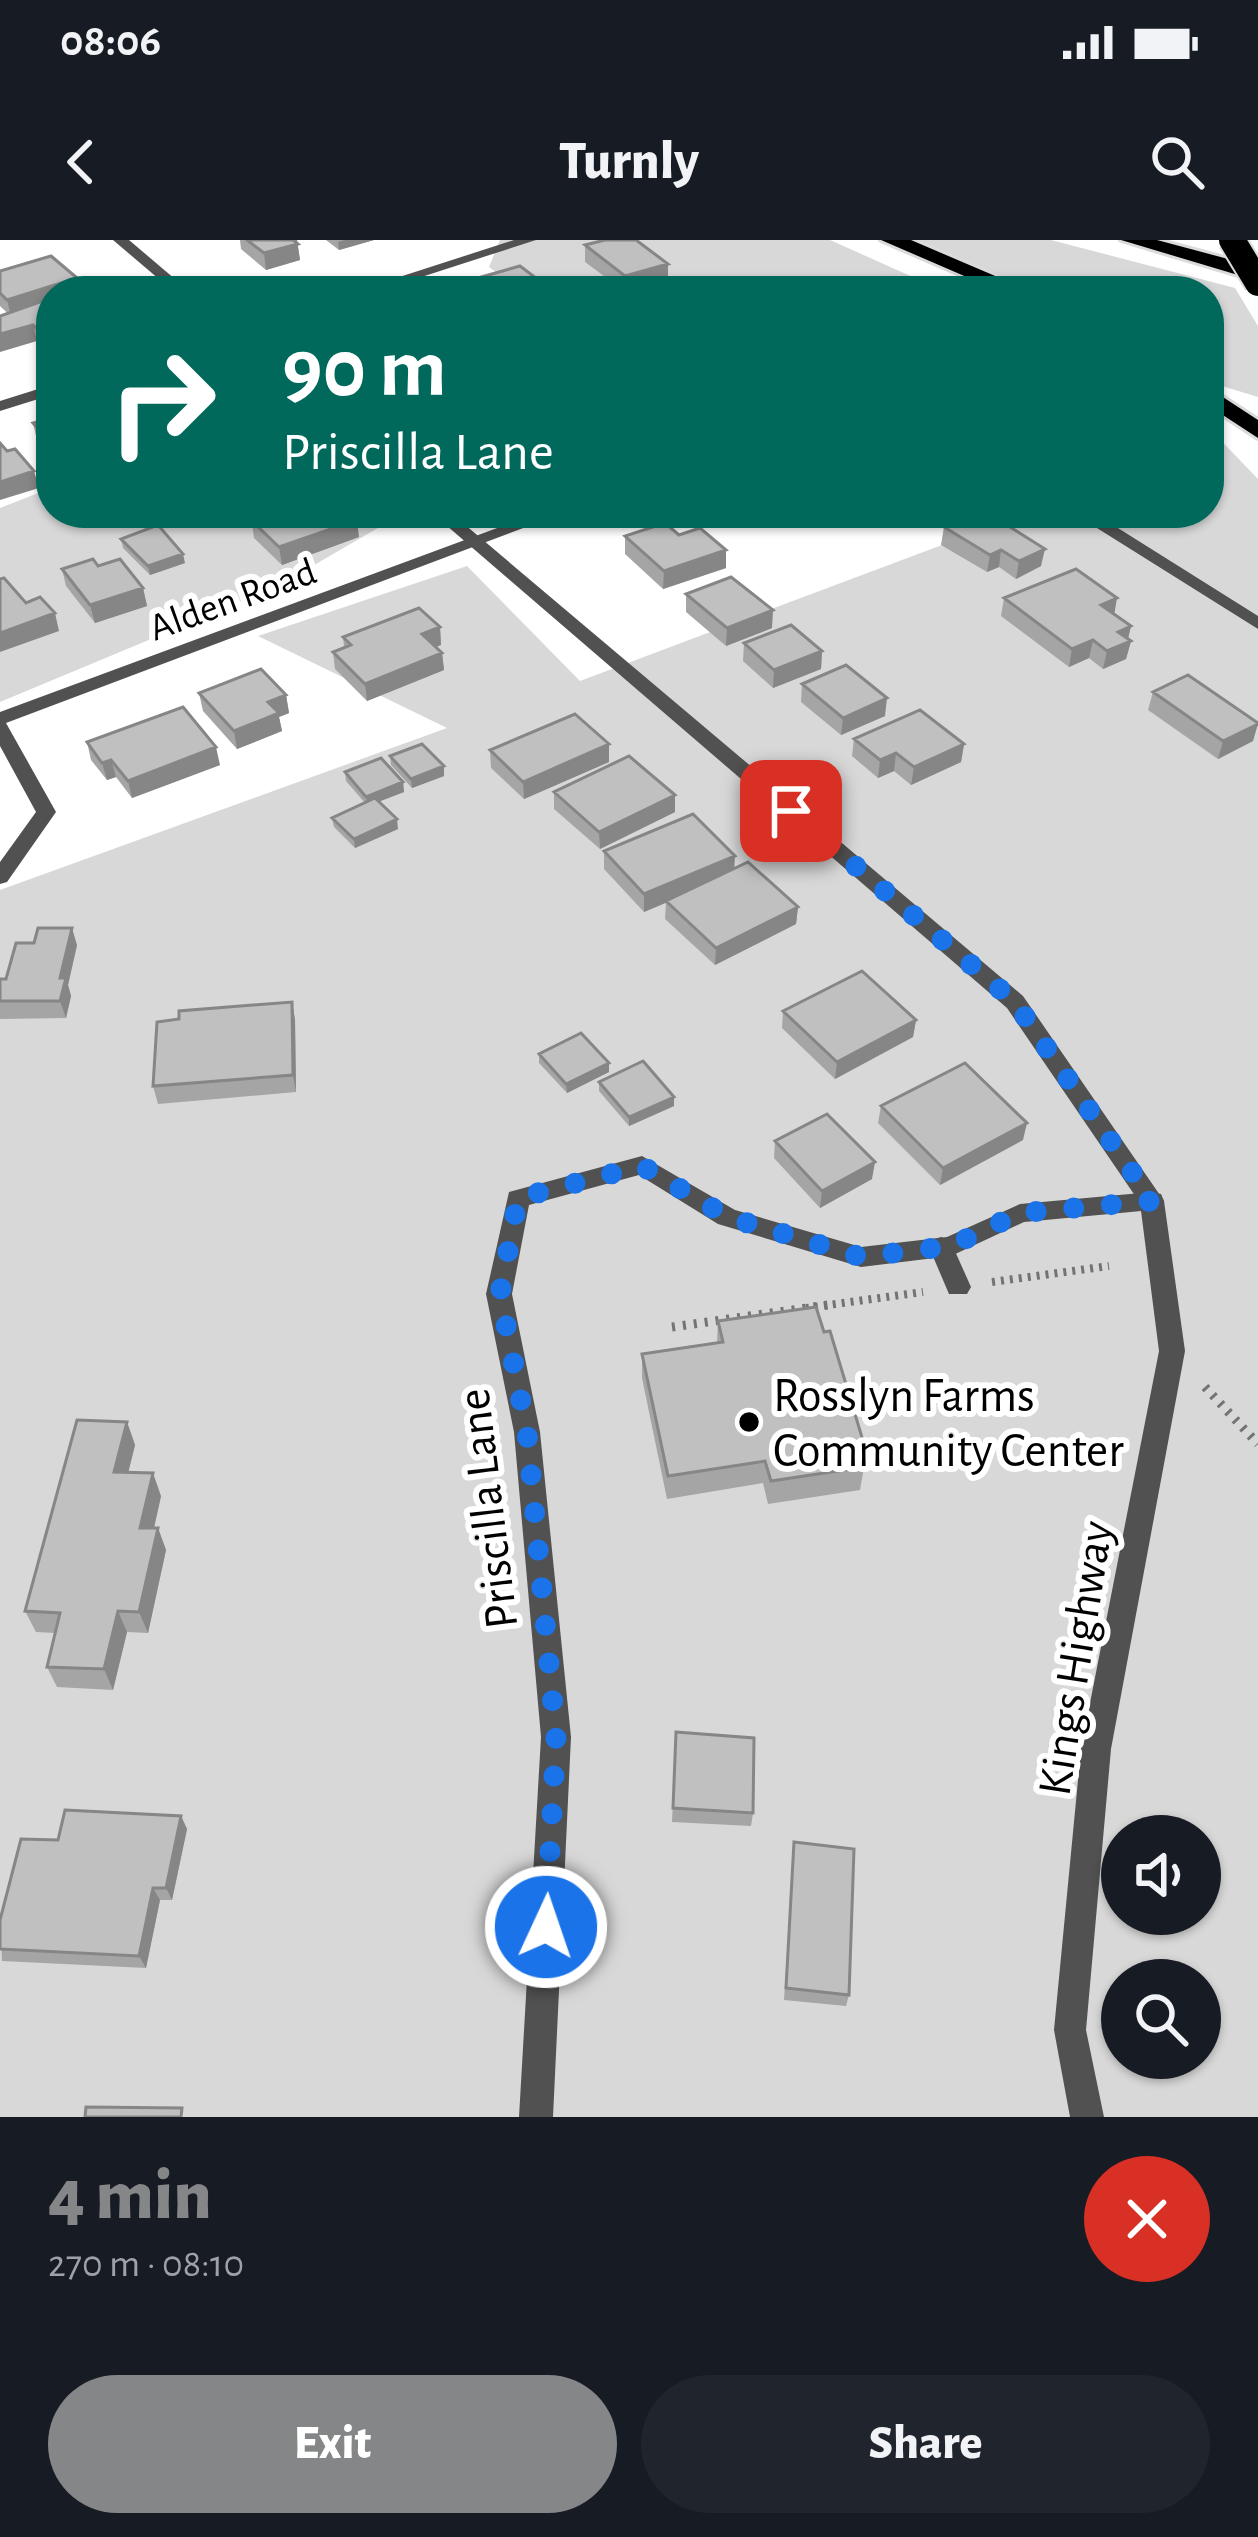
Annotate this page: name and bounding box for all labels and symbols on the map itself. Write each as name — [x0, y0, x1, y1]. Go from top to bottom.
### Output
street label: Alden Road — [144, 552, 322, 649]
pin — [740, 760, 842, 862]
place label: Rosslyn Farms Community Center — [773, 1373, 1124, 1476]
street label: Priscilla Lane — [450, 1386, 528, 1631]
marker: Rosslyn Farms Community Center — [736, 1409, 762, 1435]
street label: Kings Highway — [1032, 1518, 1122, 1799]
position arrow — [483, 1864, 609, 1990]

